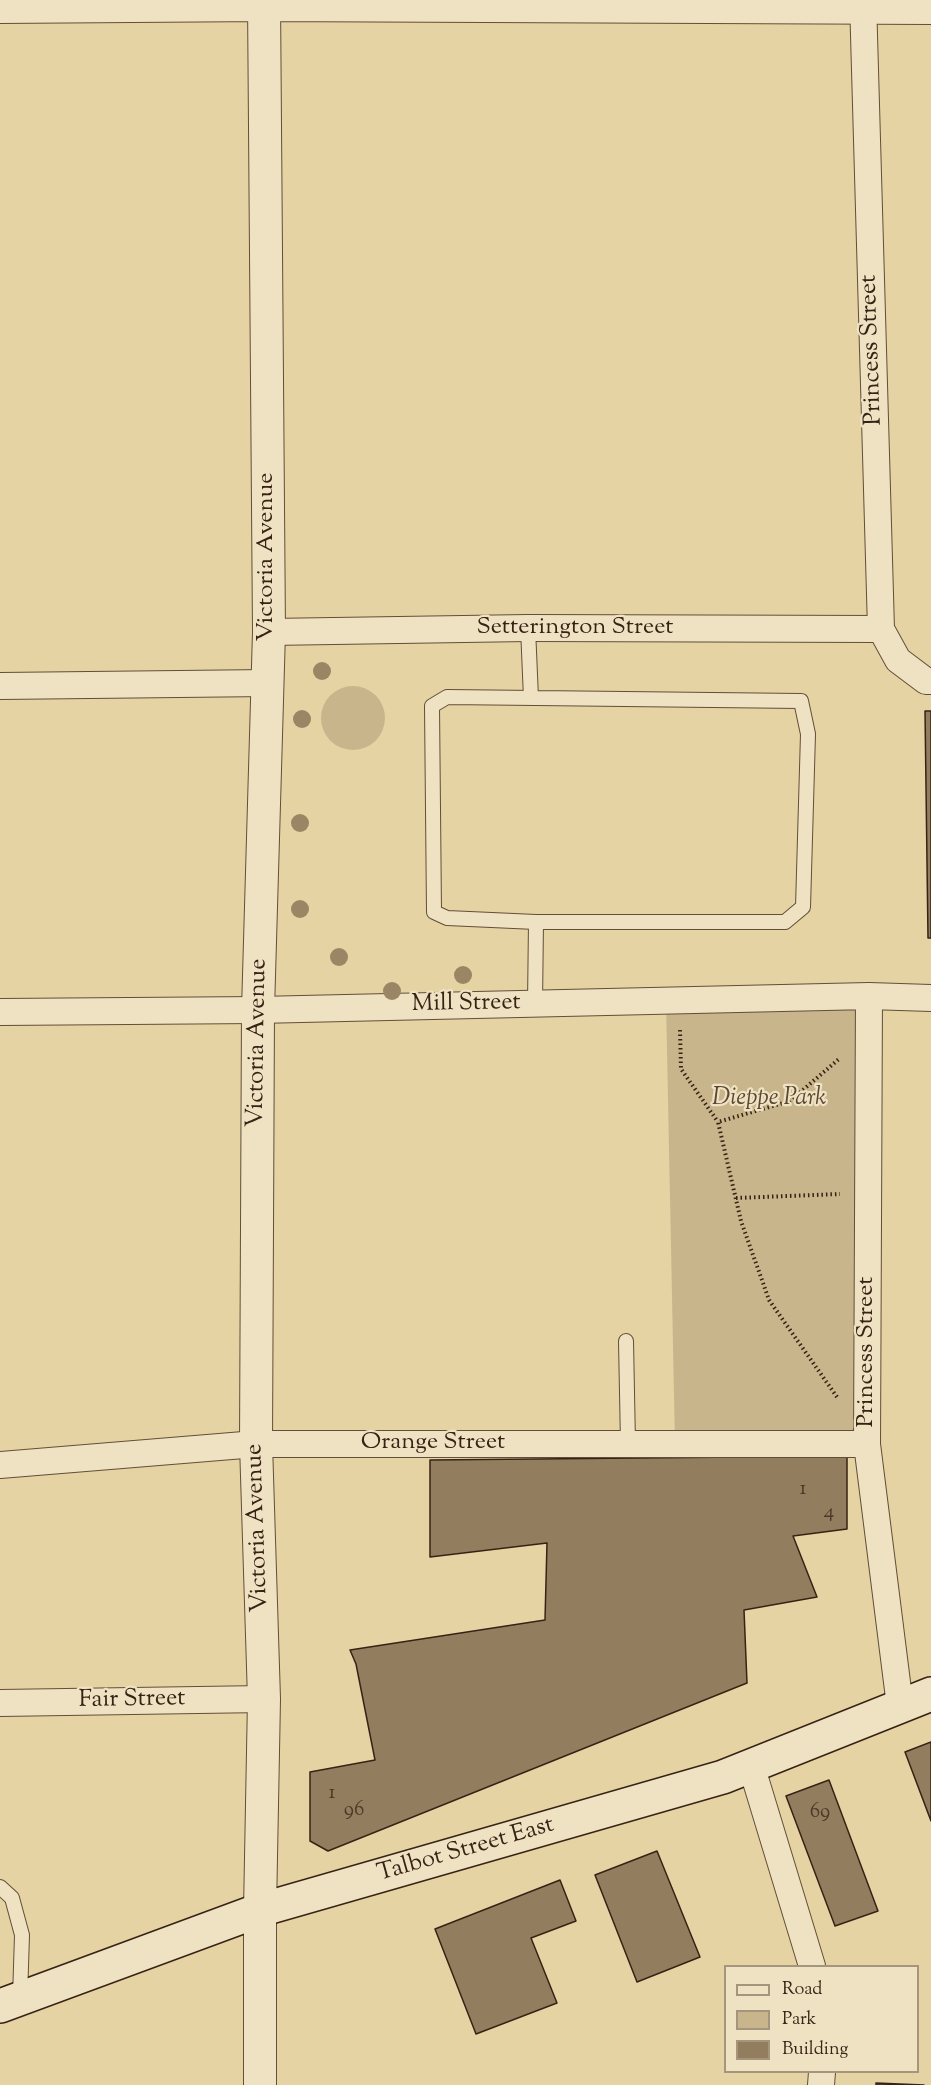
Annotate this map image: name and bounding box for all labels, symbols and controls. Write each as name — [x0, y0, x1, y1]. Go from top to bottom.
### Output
street label: Princess Street — [856, 274, 890, 426]
street label: Victoria Avenue — [254, 473, 282, 641]
street label: Setterington Street — [476, 615, 674, 643]
street label: Victoria Avenue — [243, 958, 275, 1128]
street label: Mill Street — [411, 990, 521, 1020]
park label: Dieppe Park — [712, 1086, 826, 1114]
street label: Princess Street — [854, 1277, 882, 1427]
street label: Orange Street — [361, 1430, 505, 1458]
street label: Victoria Avenue — [242, 1443, 276, 1613]
house number: 1 — [799, 1477, 807, 1503]
house number: 4 — [824, 1500, 834, 1526]
street label: Fair Street — [78, 1686, 186, 1716]
house number: 1 — [328, 1781, 336, 1807]
house number: 96 — [344, 1798, 364, 1824]
house number: 69 — [810, 1800, 830, 1826]
street label: Talbot Street East — [374, 1812, 558, 1890]
legend — [724, 1965, 919, 2073]
text: Road — [782, 1977, 822, 2003]
text: Park — [782, 2007, 816, 2033]
text: Building — [782, 2037, 848, 2063]

